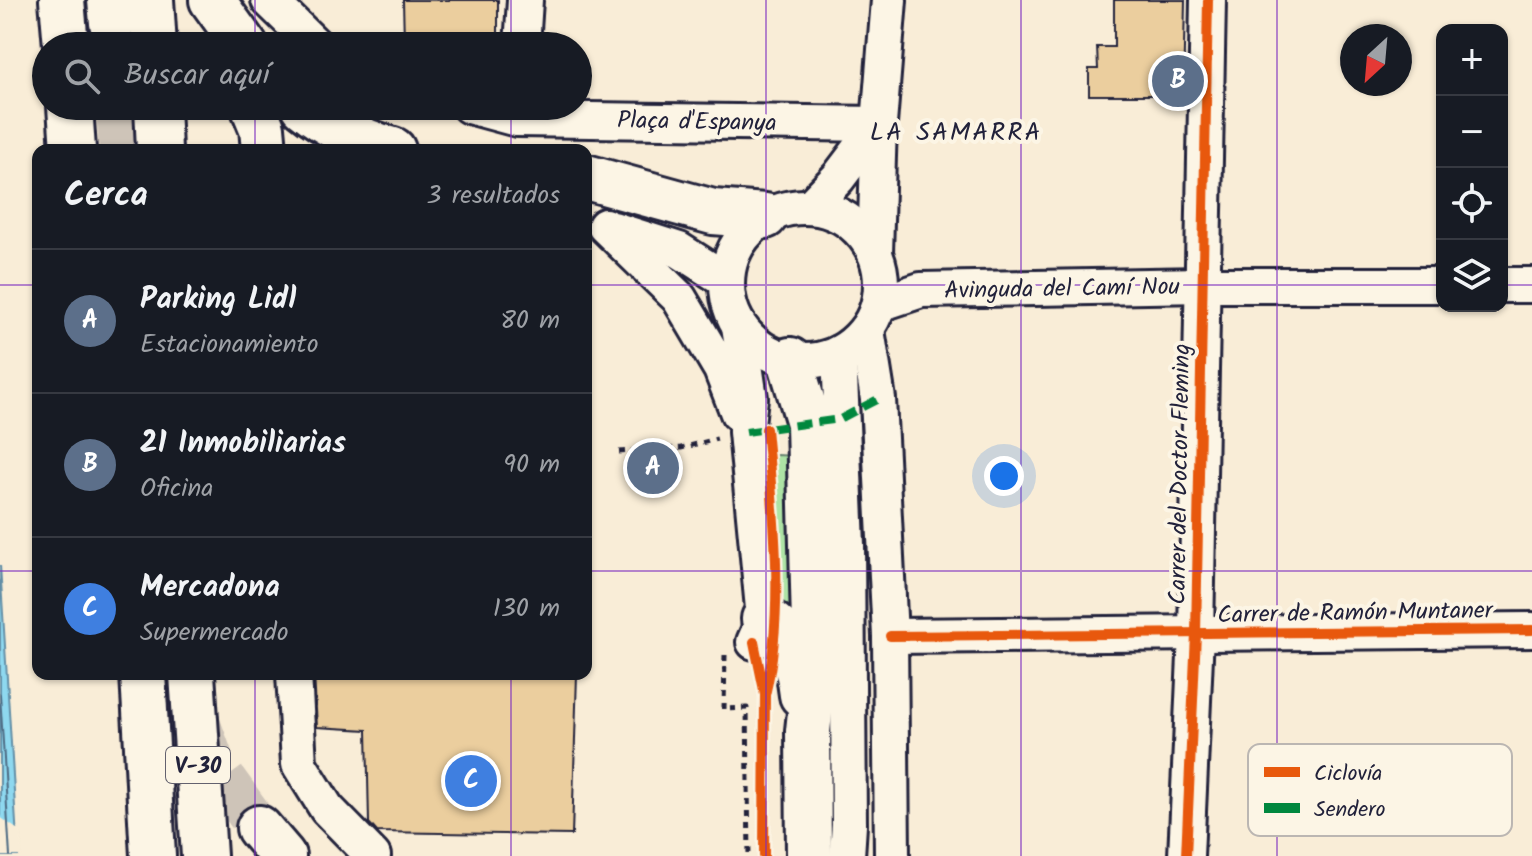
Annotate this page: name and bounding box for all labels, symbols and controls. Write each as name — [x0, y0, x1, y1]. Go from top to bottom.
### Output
north arrow — [1340, 24, 1412, 96]
map controls — [1436, 24, 1508, 312]
button: + — [1436, 24, 1508, 96]
search box — [32, 32, 592, 120]
pin: B — [1152, 51, 1204, 111]
text: Buscar aquí — [124, 52, 270, 100]
icon: search — [60, 54, 104, 98]
button: − — [1436, 96, 1508, 168]
street label: Plaça d'Espanya — [617, 102, 777, 143]
district label: LA SAMARRA — [870, 112, 1042, 154]
button: locate — [1436, 168, 1508, 240]
text: Cerca — [64, 169, 148, 223]
text: 3 resultados — [426, 175, 560, 217]
button: layers — [1436, 240, 1508, 312]
street label: Avinguda del Camí Nou — [944, 268, 1181, 311]
text: Parking Lidl — [140, 276, 296, 324]
text: A — [82, 300, 98, 342]
text: 80 m — [500, 300, 560, 342]
text: Estacionamiento — [140, 324, 318, 366]
street label: Carrer del Doctor Fleming — [1159, 343, 1202, 605]
text: 21 Inmobiliarias — [140, 420, 346, 468]
pin: A — [627, 438, 679, 498]
text: B — [82, 444, 98, 486]
text: 90 m — [503, 444, 560, 486]
your location — [984, 456, 1024, 496]
text: Oficina — [140, 468, 213, 510]
text: Mercadona — [140, 564, 280, 612]
text: C — [82, 588, 98, 630]
text: 130 m — [493, 588, 560, 630]
street label: Carrer de Ramón Muntaner — [1217, 592, 1495, 635]
text: Supermercado — [140, 612, 289, 654]
legend — [1248, 744, 1512, 836]
road number: V-30 — [166, 747, 230, 783]
pin: C — [445, 751, 497, 811]
text: Ciclovía — [1314, 757, 1382, 792]
text: Sendero — [1314, 793, 1385, 828]

